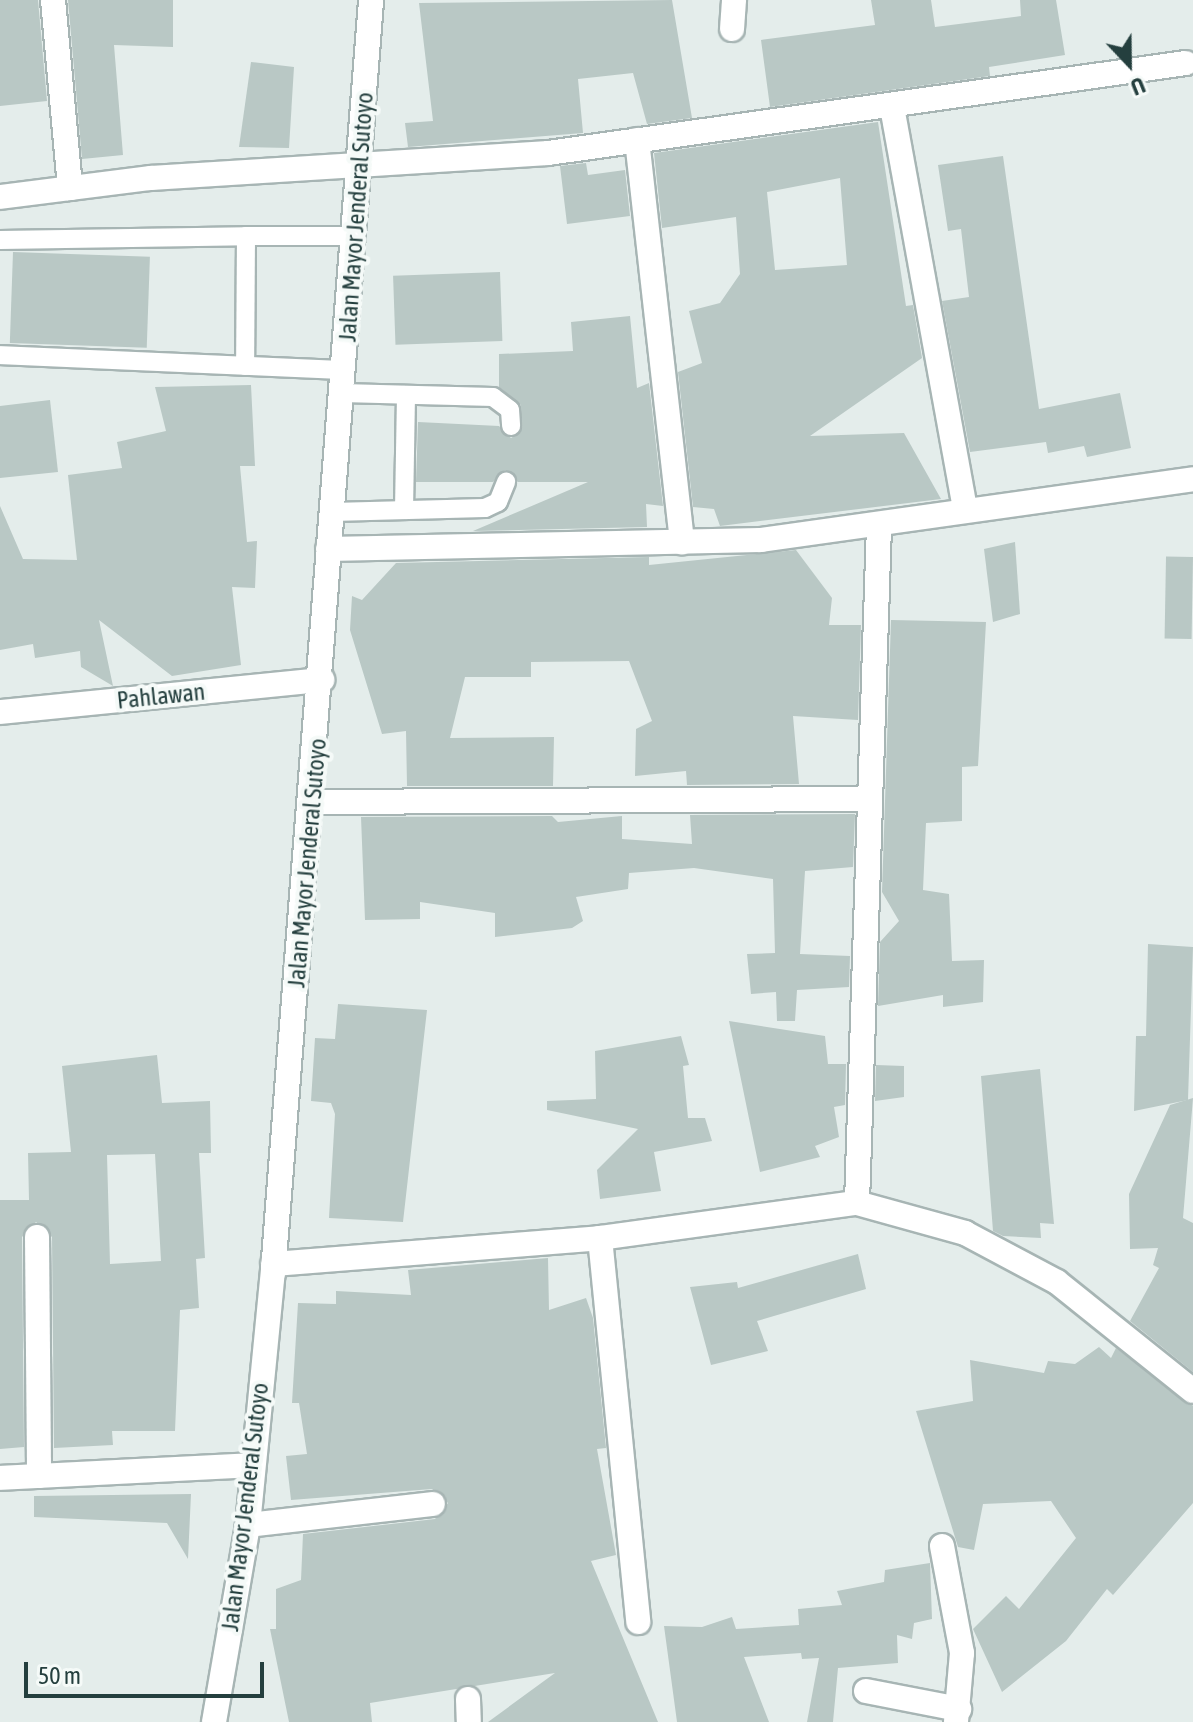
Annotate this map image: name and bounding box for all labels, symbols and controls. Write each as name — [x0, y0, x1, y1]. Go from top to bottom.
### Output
north arrow — [1089, 24, 1169, 104]
text: U — [1127, 72, 1149, 101]
street label: Jalan Mayor Jenderal Sutoyo — [333, 91, 379, 343]
street label: Pahlawan — [115, 677, 207, 715]
street label: Jalan Mayor Jenderal Sutoyo — [282, 737, 332, 989]
street label: Jalan Mayor Jenderal Sutoyo — [215, 1381, 275, 1633]
scale bar — [28, 1646, 268, 1696]
text: 50 m — [38, 1662, 81, 1689]

